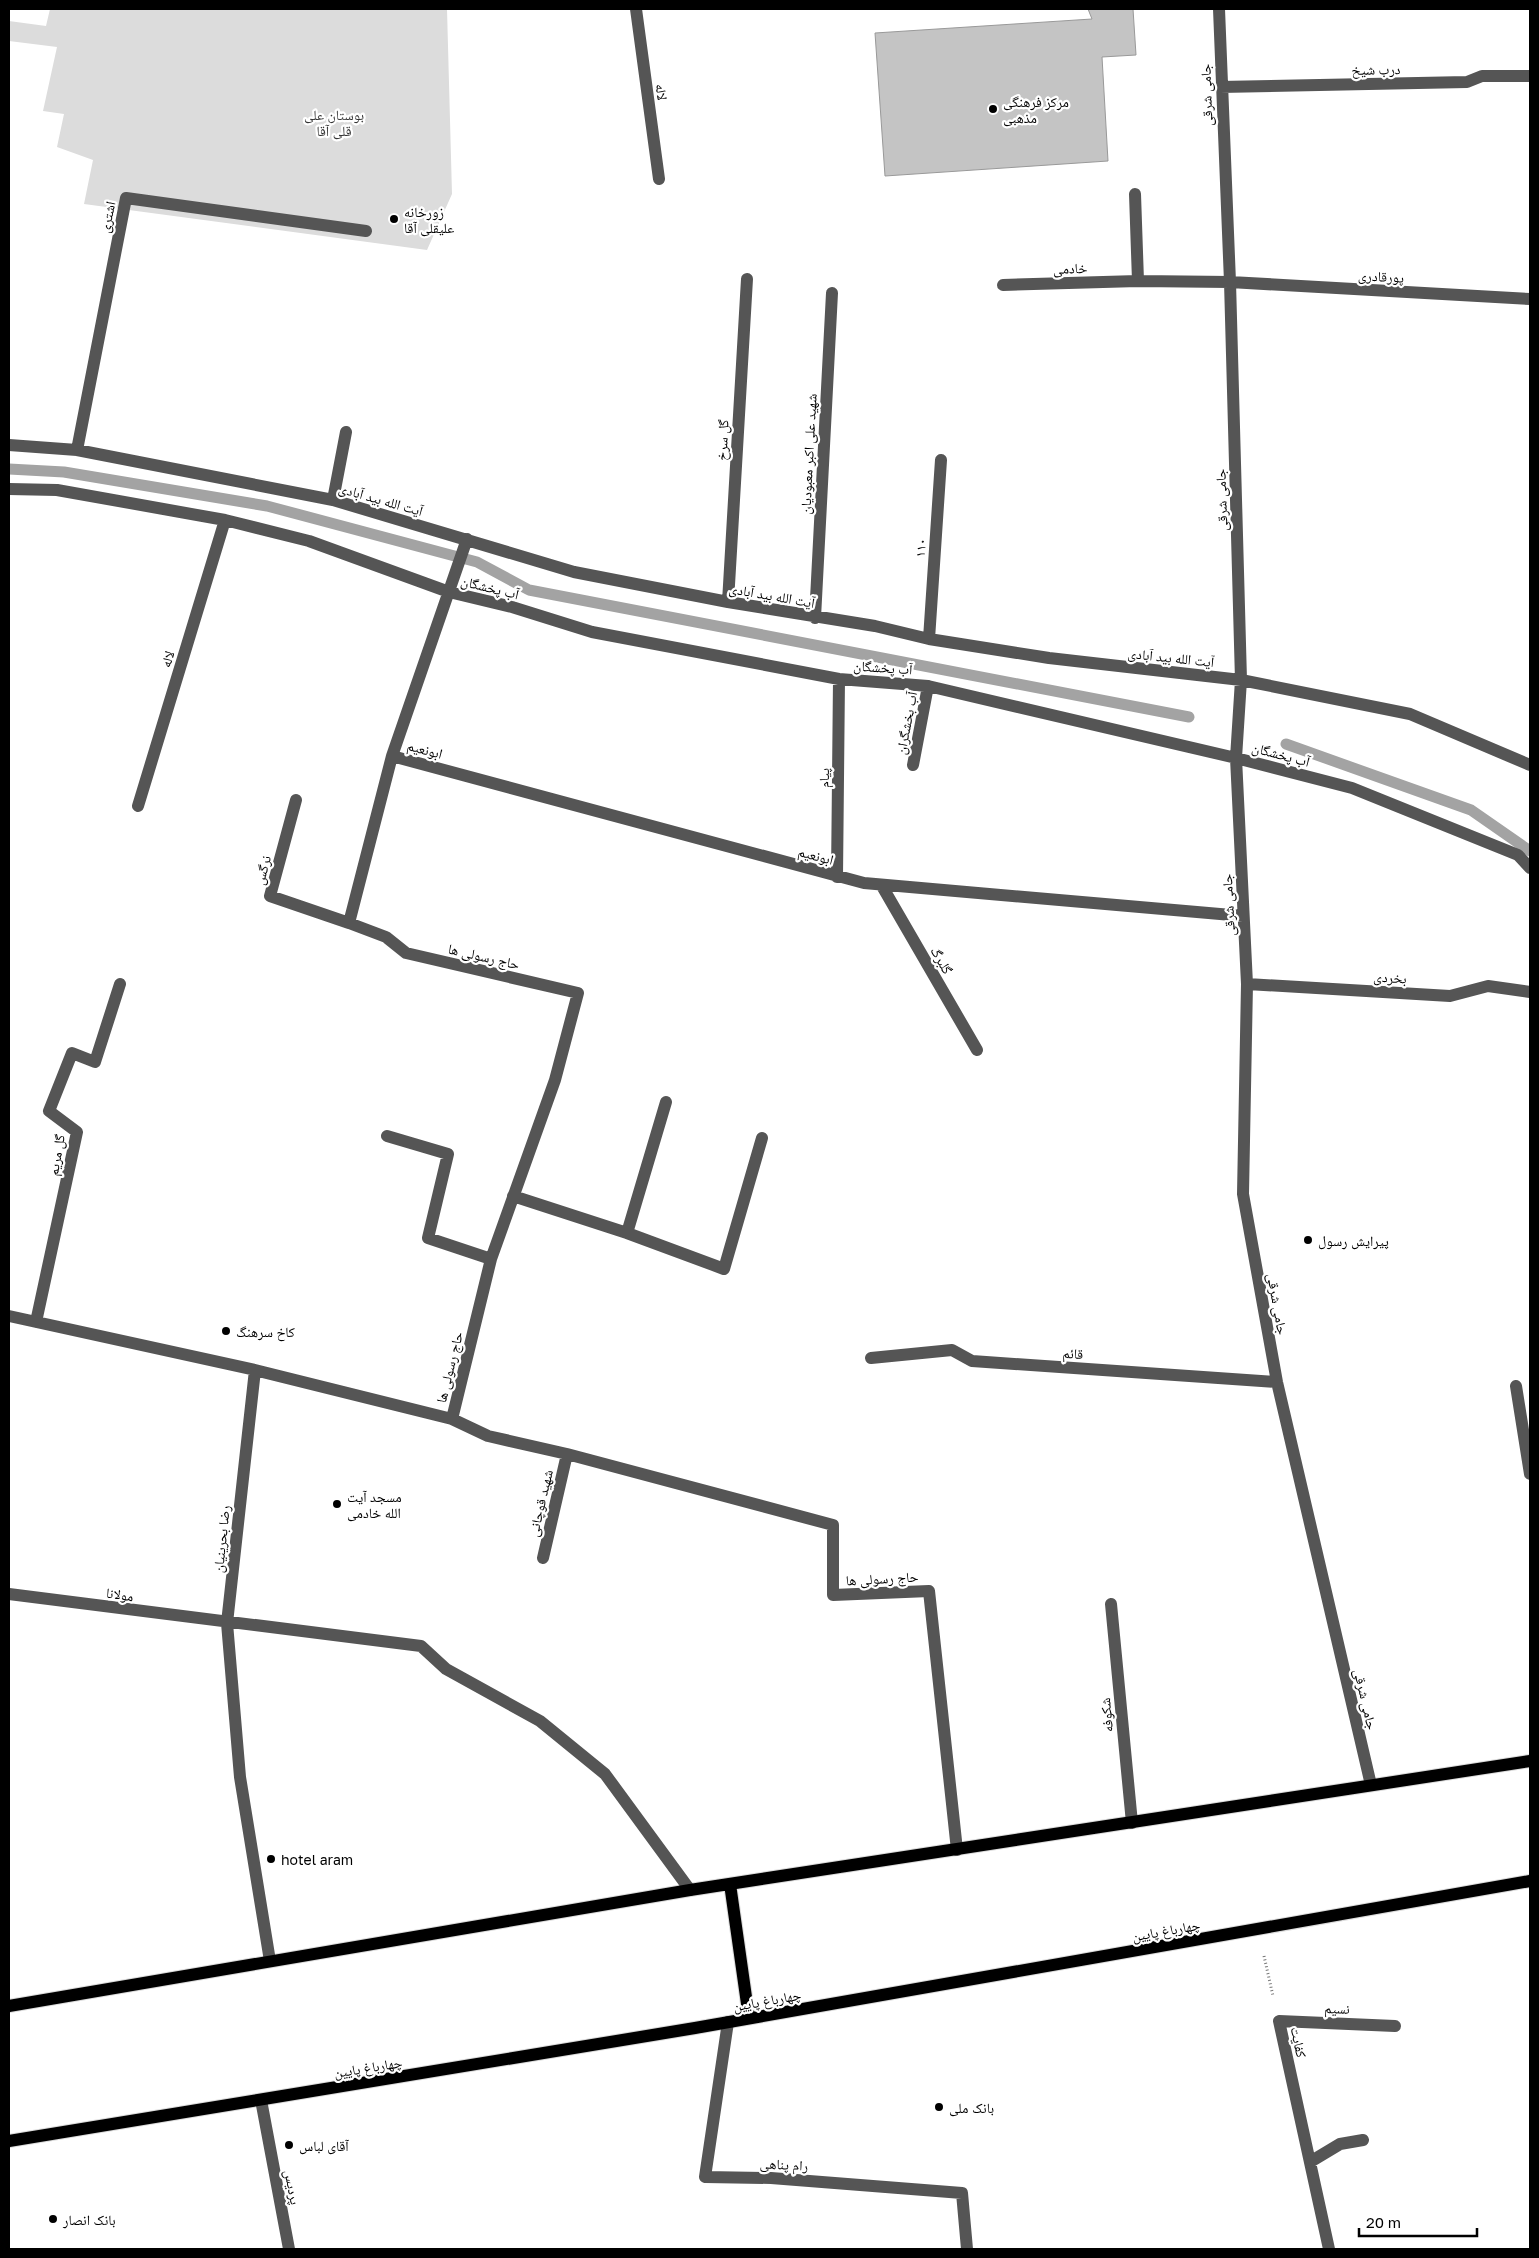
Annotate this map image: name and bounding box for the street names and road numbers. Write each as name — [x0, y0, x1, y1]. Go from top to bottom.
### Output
street label: درب شیخ — [1351, 60, 1401, 80]
street label: جامی شرقی — [1196, 63, 1217, 126]
street label: لاله — [652, 83, 672, 101]
street label: اشتری — [95, 200, 120, 235]
street label: خادمی — [1053, 259, 1088, 278]
street label: پورقادری — [1358, 266, 1405, 287]
street label: شهید علی اکبر معبودیان — [796, 393, 821, 515]
street label: گل سرخ — [712, 419, 734, 461]
street label: جامی شرقی — [1211, 468, 1232, 531]
street label: آیت الله بید آبادی — [337, 479, 426, 520]
street label: ۱۱۰ — [911, 538, 929, 558]
street label: آب پخشگان — [459, 572, 521, 604]
street label: آیت الله بید آبادی — [728, 579, 817, 612]
street label: آیت الله بید آبادی — [1127, 644, 1216, 671]
street label: لاله — [156, 649, 178, 669]
street label: آب پخشگان — [853, 656, 914, 679]
street label: آب بخشگران — [892, 690, 921, 756]
street label: ابونعیم — [405, 736, 444, 764]
street label: آب پخشگان — [1250, 738, 1312, 771]
street label: پیام — [815, 768, 834, 788]
street label: ابونعیم — [796, 842, 835, 870]
street label: نرگس — [250, 853, 275, 887]
street label: جامی شرقی — [1218, 873, 1239, 937]
street label: حاج رسولی ها — [446, 940, 521, 974]
street label: گلبرگ — [926, 943, 957, 978]
street label: بخردی — [1373, 968, 1407, 987]
street label: گل مریم — [44, 1133, 70, 1177]
street label: جامی شرقی — [1263, 1272, 1292, 1336]
street label: حاج رسولی ها — [432, 1330, 468, 1405]
street label: قائم — [1062, 1344, 1084, 1364]
street label: شهید قوچانی — [524, 1468, 557, 1538]
street label: رضا بحرینیان — [209, 1504, 234, 1574]
street label: حاج رسولی ها — [845, 1568, 919, 1590]
street label: مولانا — [105, 1584, 135, 1605]
street label: جامی شرقی — [1350, 1667, 1381, 1732]
street label: شکوفه — [1096, 1697, 1117, 1733]
street label: چهارباغ پایین — [1131, 1916, 1202, 1946]
street label: چهارباغ پایین — [732, 1986, 803, 2016]
street label: نسیم — [1324, 1999, 1350, 2019]
street label: کفایت — [1287, 2025, 1311, 2059]
street label: چهارباغ پایین — [333, 2053, 404, 2083]
street label: رام پناهی — [759, 2154, 809, 2176]
street label: پردیس — [280, 2168, 305, 2206]

